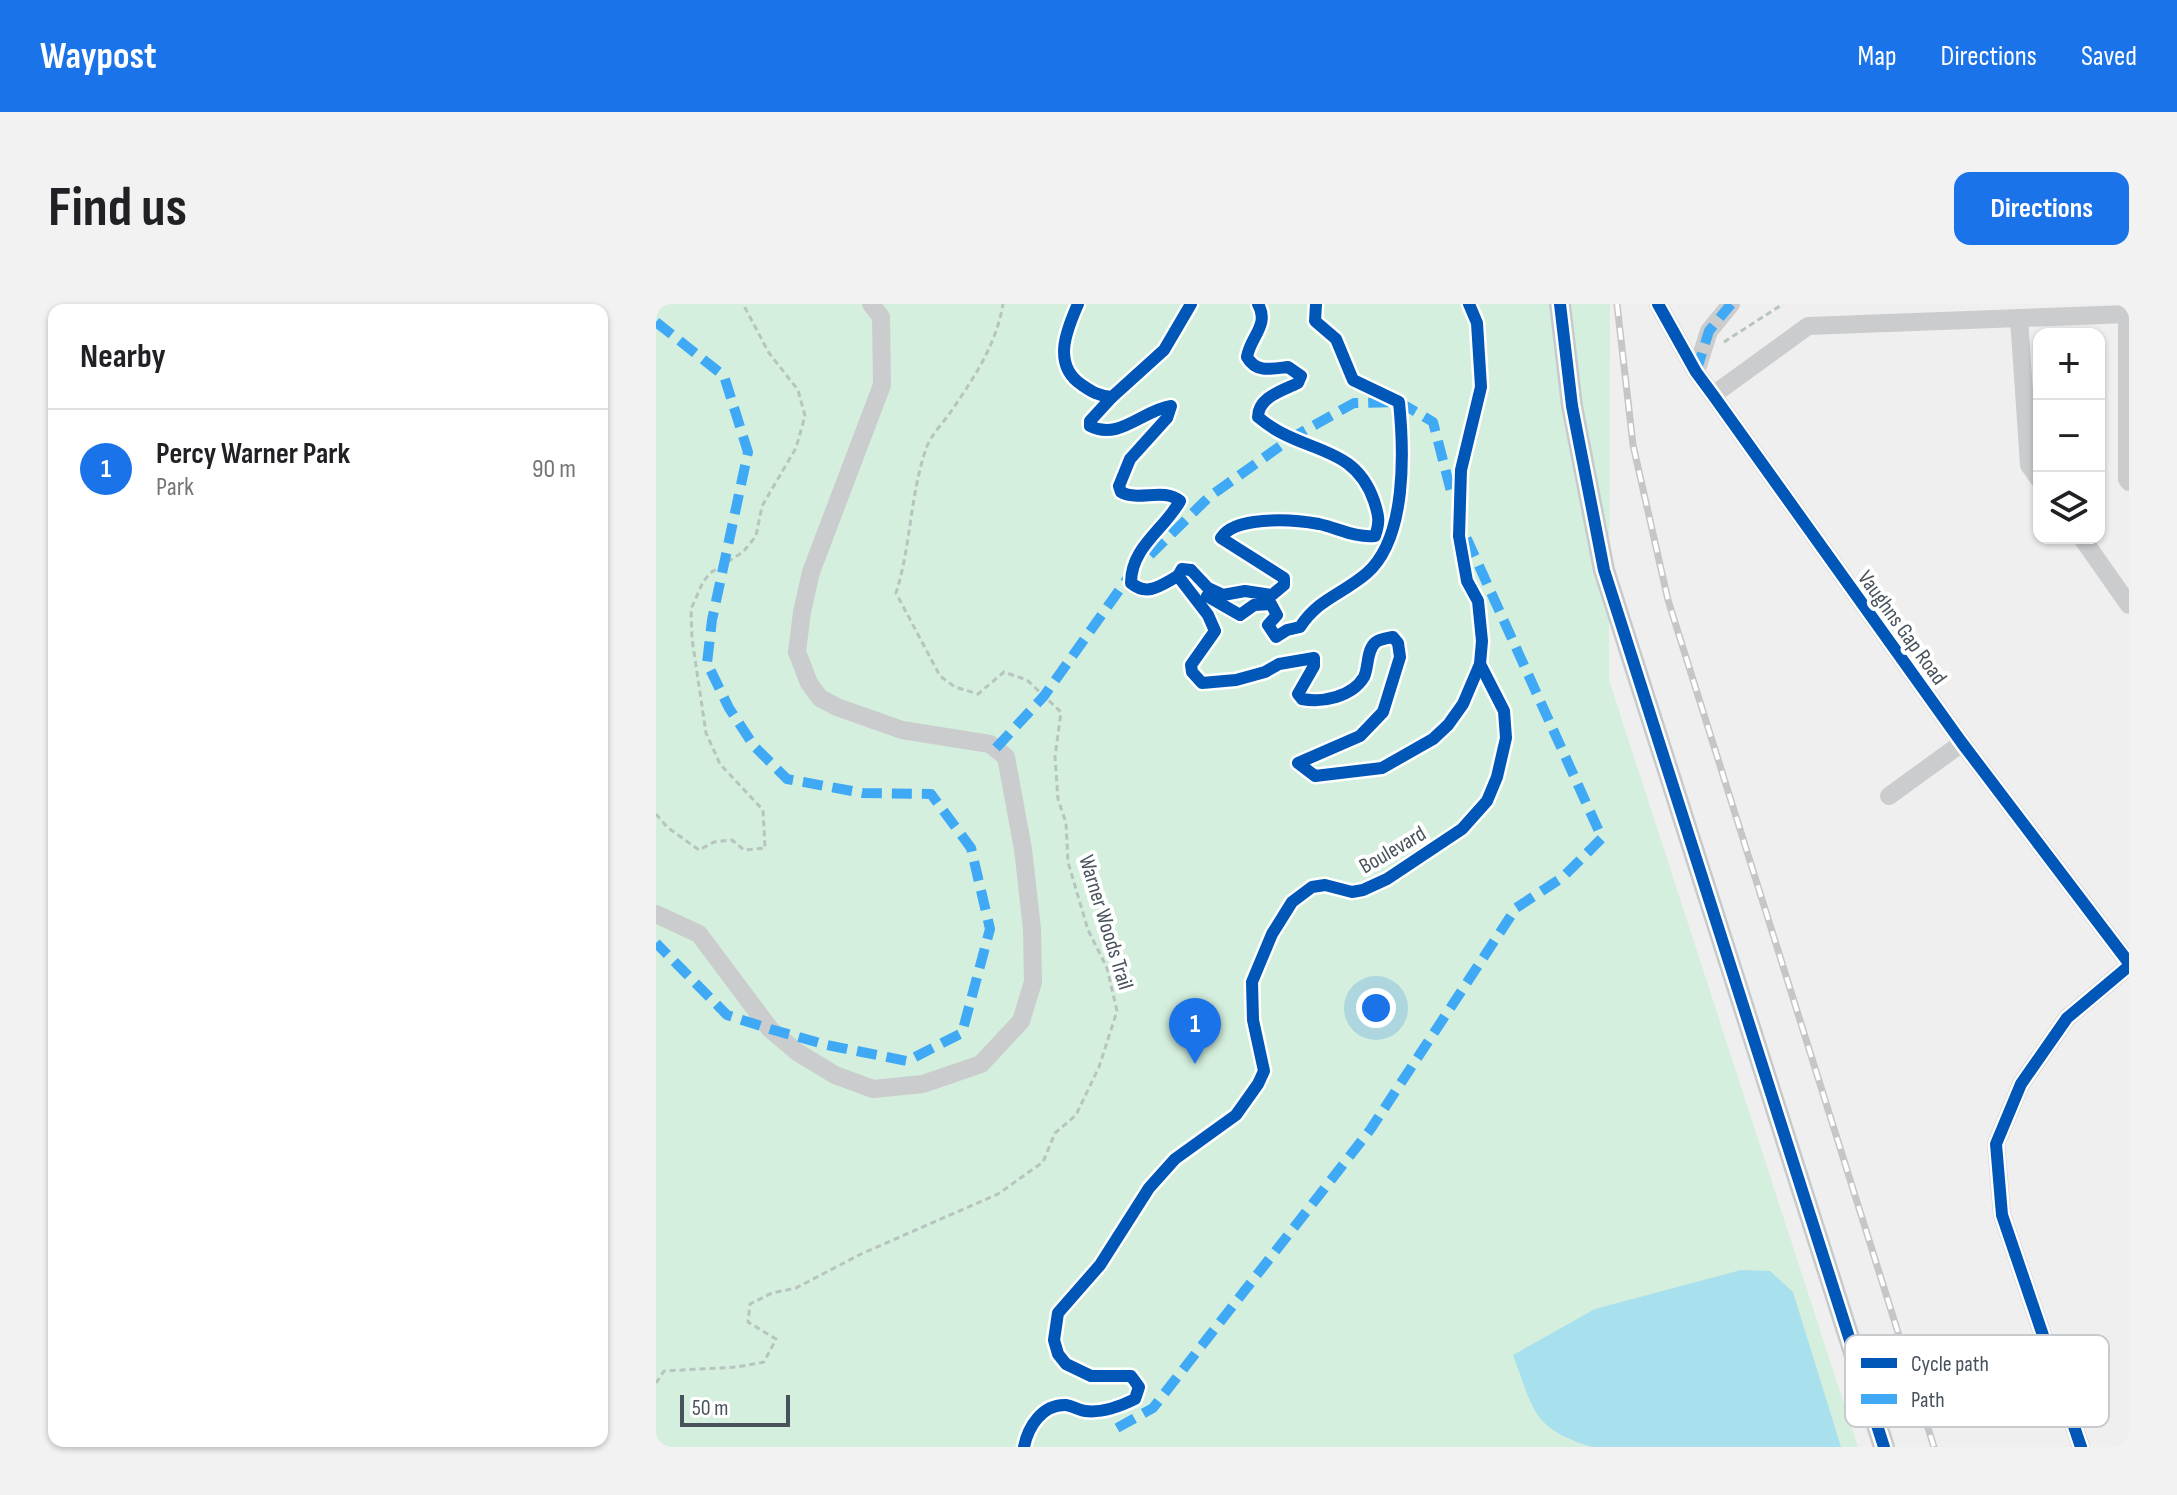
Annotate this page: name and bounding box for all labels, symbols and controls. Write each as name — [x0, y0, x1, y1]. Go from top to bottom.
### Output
text: Waypost — [40, 34, 157, 79]
text: Map — [1858, 40, 1897, 73]
text: Directions — [1941, 40, 2037, 73]
text: Saved — [2081, 40, 2137, 73]
button: Directions — [1954, 172, 2129, 245]
text: Find us — [48, 175, 187, 242]
map controls — [2033, 328, 2105, 544]
button: + — [2033, 328, 2105, 400]
text: Nearby — [80, 336, 166, 377]
button: − — [2033, 400, 2105, 472]
text: Percy Warner Park — [156, 436, 350, 472]
text: 1 — [101, 454, 111, 485]
text: 90 m — [532, 454, 576, 485]
text: Park — [156, 472, 194, 503]
button: layers — [2033, 472, 2105, 544]
street label: Vaughns Gap Road — [1851, 566, 1952, 690]
street label: Boulevard — [1355, 820, 1431, 880]
street label: Warner Woods Trail — [1072, 852, 1139, 993]
your location — [1356, 988, 1396, 1028]
pin: 1 — [1169, 998, 1221, 1064]
legend — [1845, 1335, 2109, 1427]
text: Cycle path — [1911, 1351, 1989, 1378]
text: Path — [1911, 1387, 1945, 1414]
scale bar — [680, 1391, 790, 1427]
text: 50 m — [692, 1395, 728, 1422]

